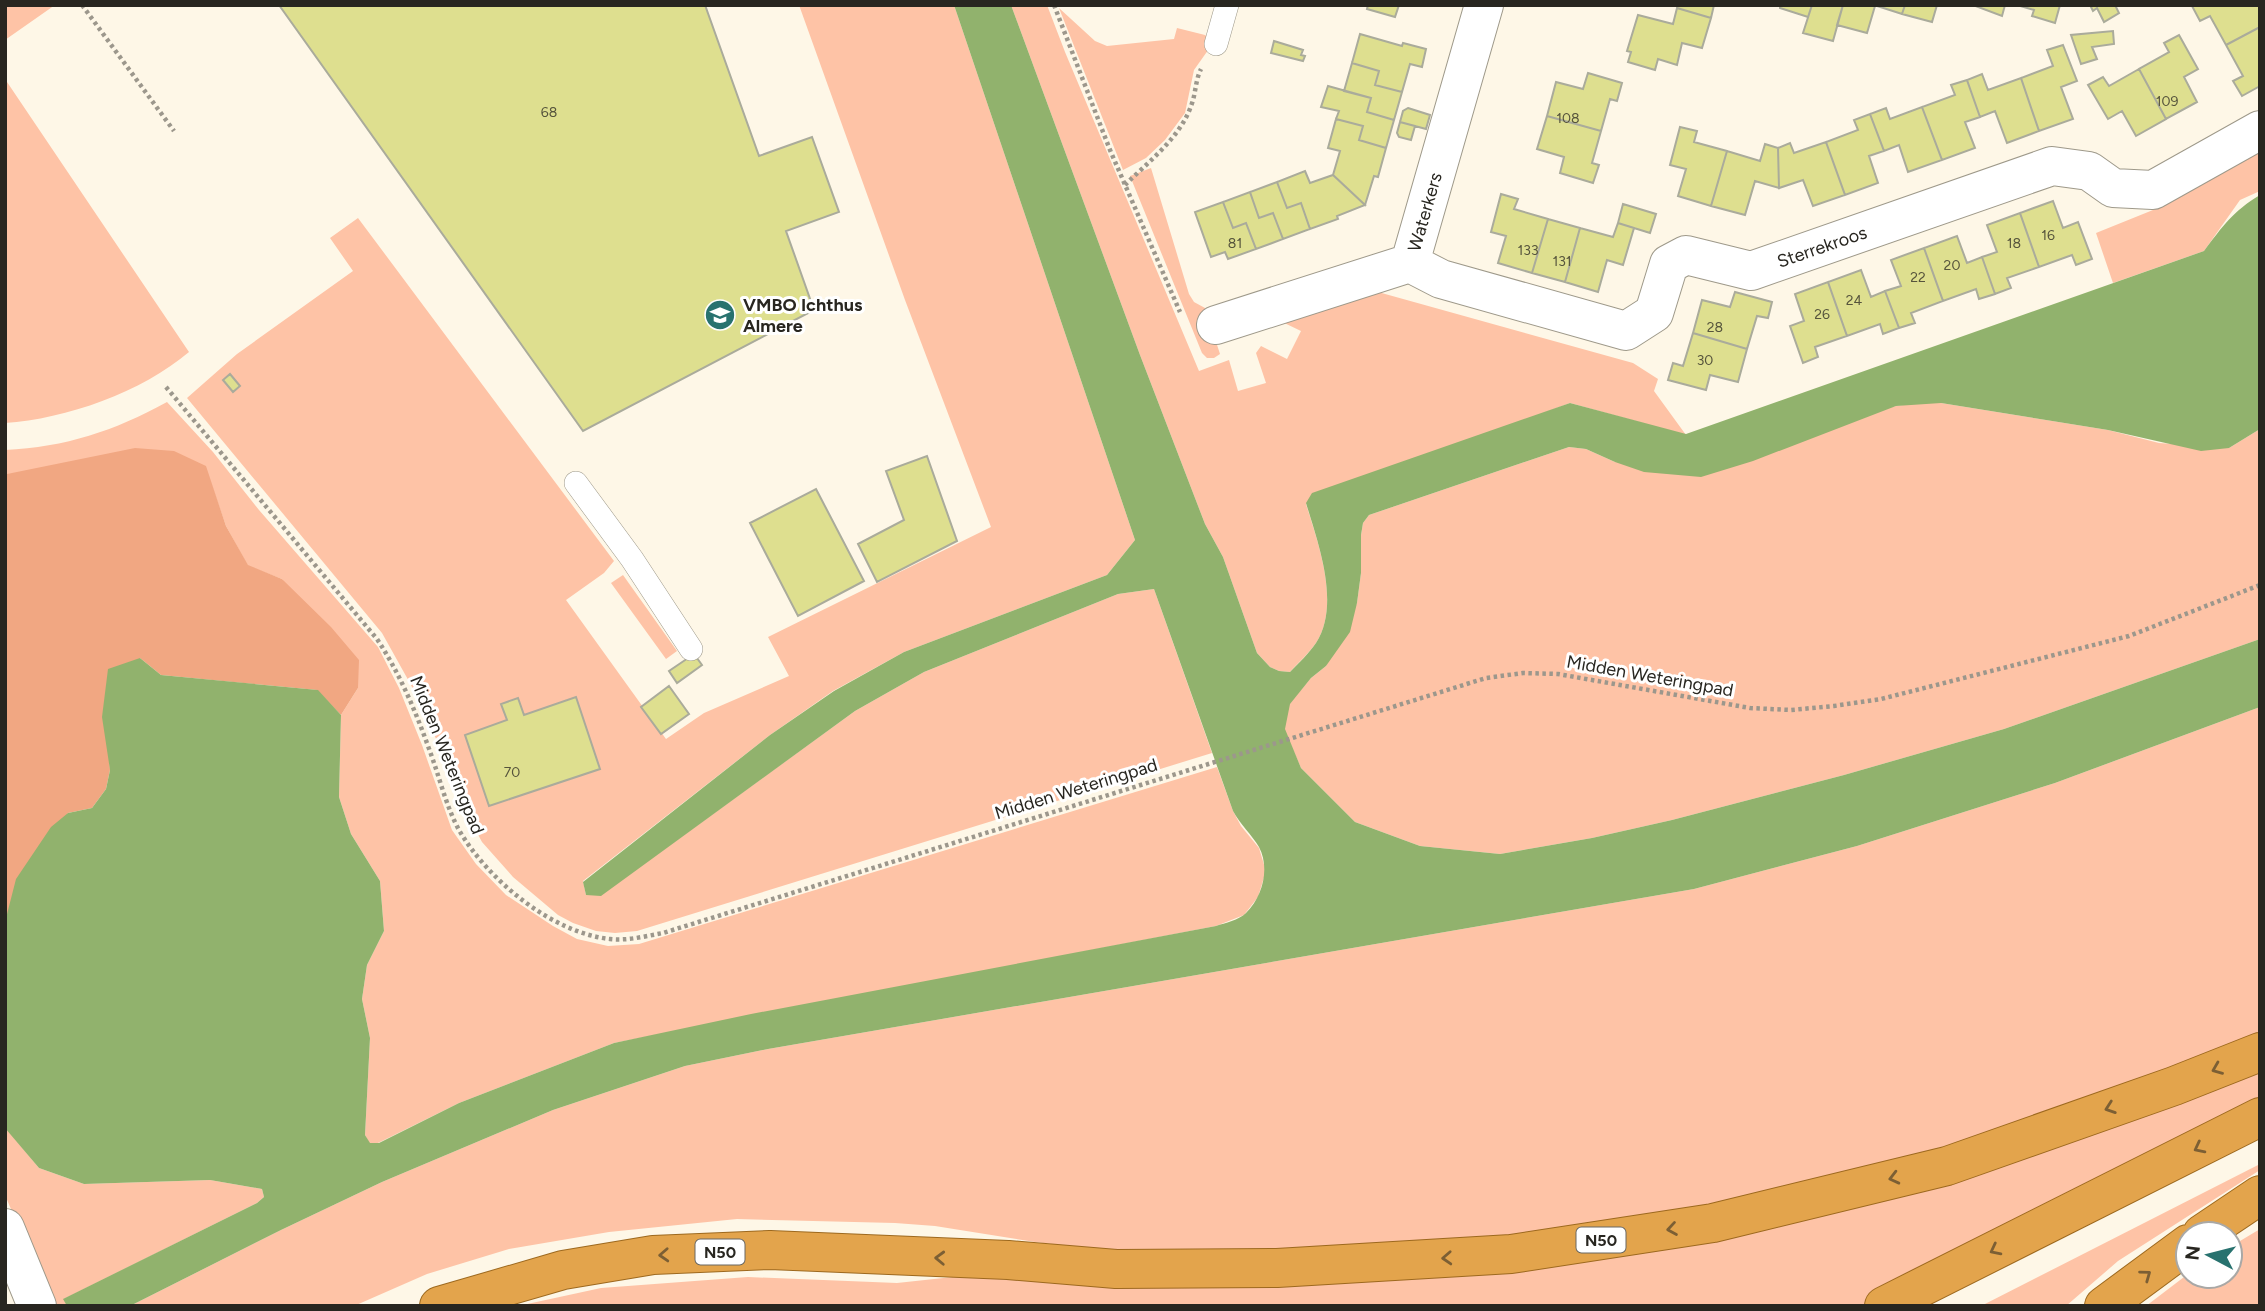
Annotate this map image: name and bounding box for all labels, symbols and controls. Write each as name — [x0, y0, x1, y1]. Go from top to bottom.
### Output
house number: 109 — [2156, 93, 2178, 110]
house number: 68 — [541, 104, 557, 121]
house number: 108 — [1556, 110, 1580, 127]
street label: Waterkers — [1403, 170, 1447, 254]
street label: Sterrekroos — [1774, 221, 1870, 273]
house number: 16 — [2041, 227, 2055, 244]
house number: 81 — [1228, 235, 1242, 252]
house number: 18 — [2007, 235, 2021, 252]
house number: 133 — [1517, 242, 1539, 259]
house number: 131 — [1552, 253, 1572, 270]
house number: 20 — [1944, 257, 1960, 274]
house number: 22 — [1910, 269, 1926, 286]
house number: 24 — [1846, 292, 1863, 309]
place label: VMBO Ichthus Almere — [743, 294, 863, 337]
school or university icon: VMBO Ichthus Almere — [703, 298, 737, 332]
house number: 26 — [1814, 306, 1830, 323]
house number: 28 — [1707, 319, 1723, 336]
house number: 30 — [1697, 352, 1713, 369]
street label: Midden Weteringpad — [1565, 650, 1735, 702]
street label: Midden Weteringpad — [405, 673, 489, 837]
street label: Midden Weteringpad — [992, 754, 1160, 824]
house number: 70 — [504, 764, 520, 781]
one-way arrow — [2212, 1060, 2224, 1074]
one-way arrow — [2104, 1100, 2116, 1114]
one-way arrow — [2194, 1139, 2206, 1153]
one-way arrow — [1888, 1170, 1900, 1185]
north arrow — [2174, 1220, 2244, 1290]
one-way arrow — [1666, 1221, 1678, 1236]
road number: N50 — [1576, 1228, 1626, 1252]
road number: N50 — [696, 1240, 744, 1264]
one-way arrow — [1990, 1241, 2002, 1255]
text: N — [2180, 1244, 2205, 1262]
one-way arrow — [658, 1247, 669, 1262]
one-way arrow — [934, 1250, 945, 1265]
one-way arrow — [1441, 1250, 1452, 1265]
one-way arrow — [2138, 1271, 2151, 1283]

